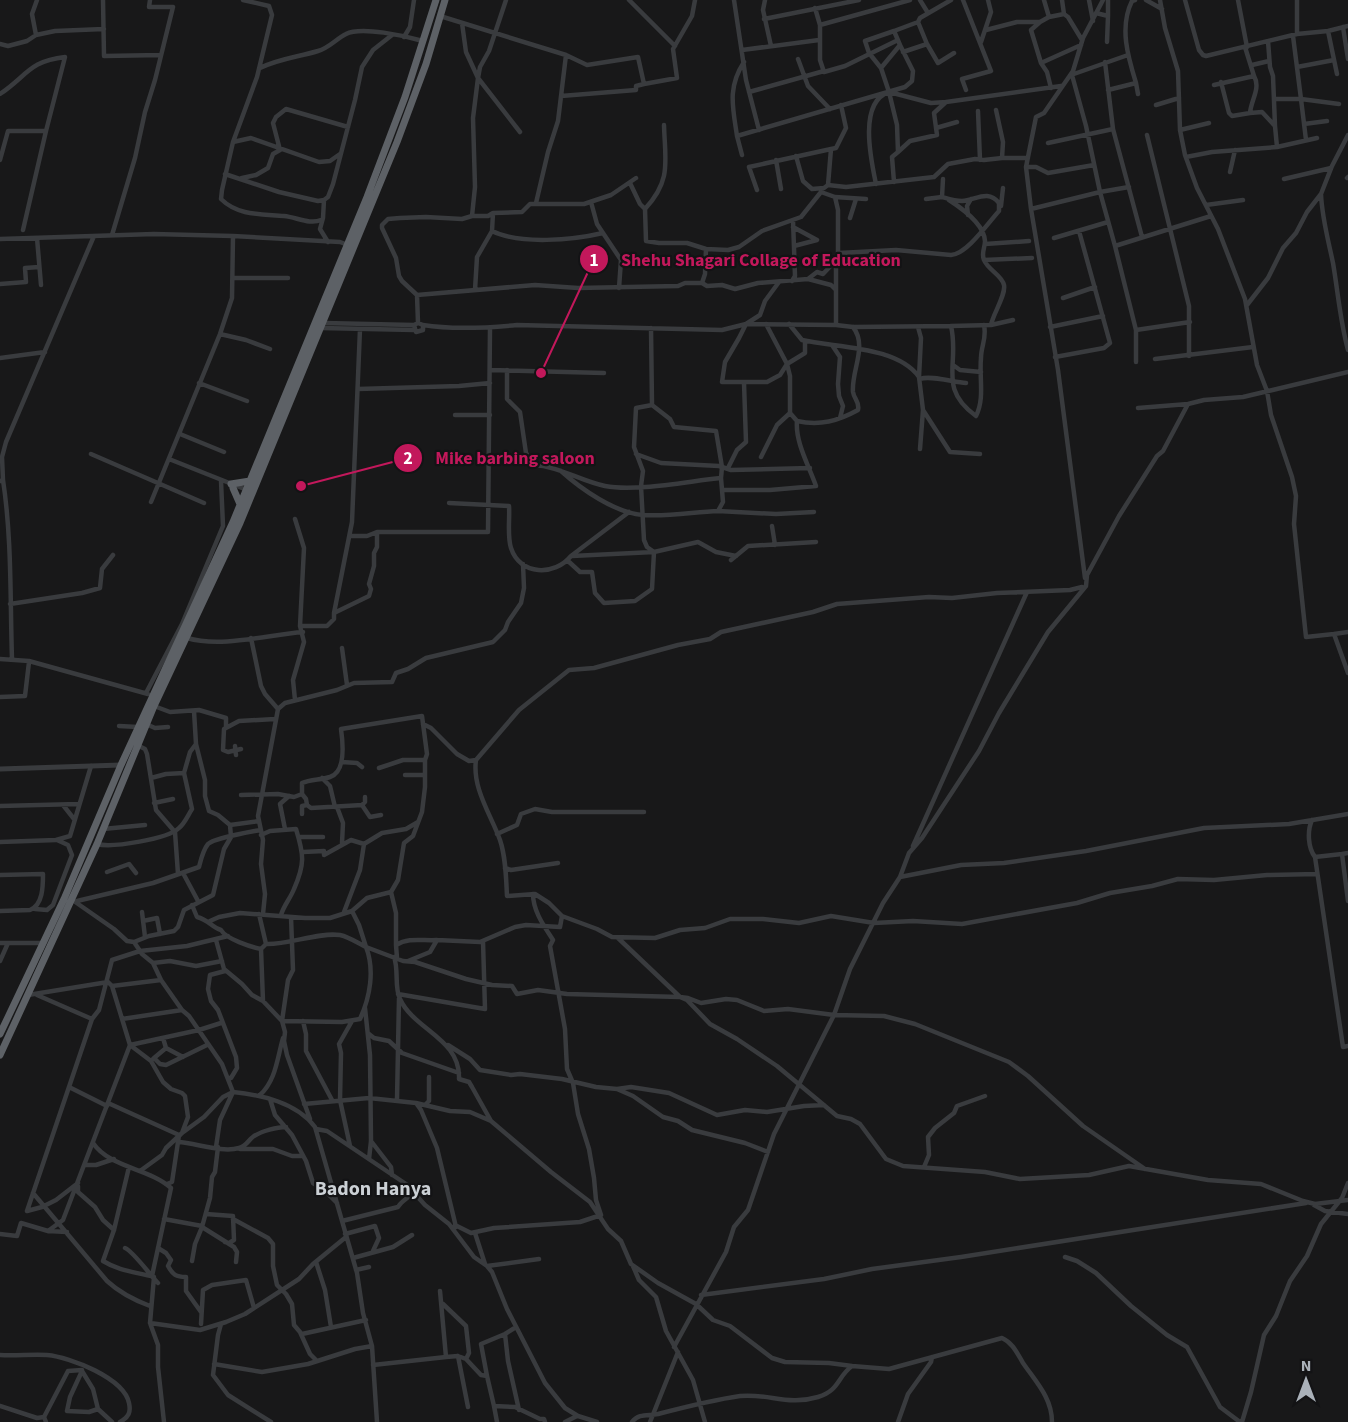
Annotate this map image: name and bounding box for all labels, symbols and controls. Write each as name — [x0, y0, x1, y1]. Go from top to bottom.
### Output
callout: Shehu Shagari Collage of Education — [579, 241, 913, 277]
text: 1 — [589, 248, 599, 273]
text: Shehu Shagari Collage of Education — [621, 248, 901, 273]
callout: Mike barbing saloon — [393, 440, 607, 476]
text: 2 — [403, 446, 413, 471]
text: Mike barbing saloon — [435, 446, 595, 471]
district label: Badon Hanya — [315, 1175, 431, 1203]
north arrow — [1276, 1350, 1336, 1410]
text: N — [1301, 1355, 1311, 1377]

